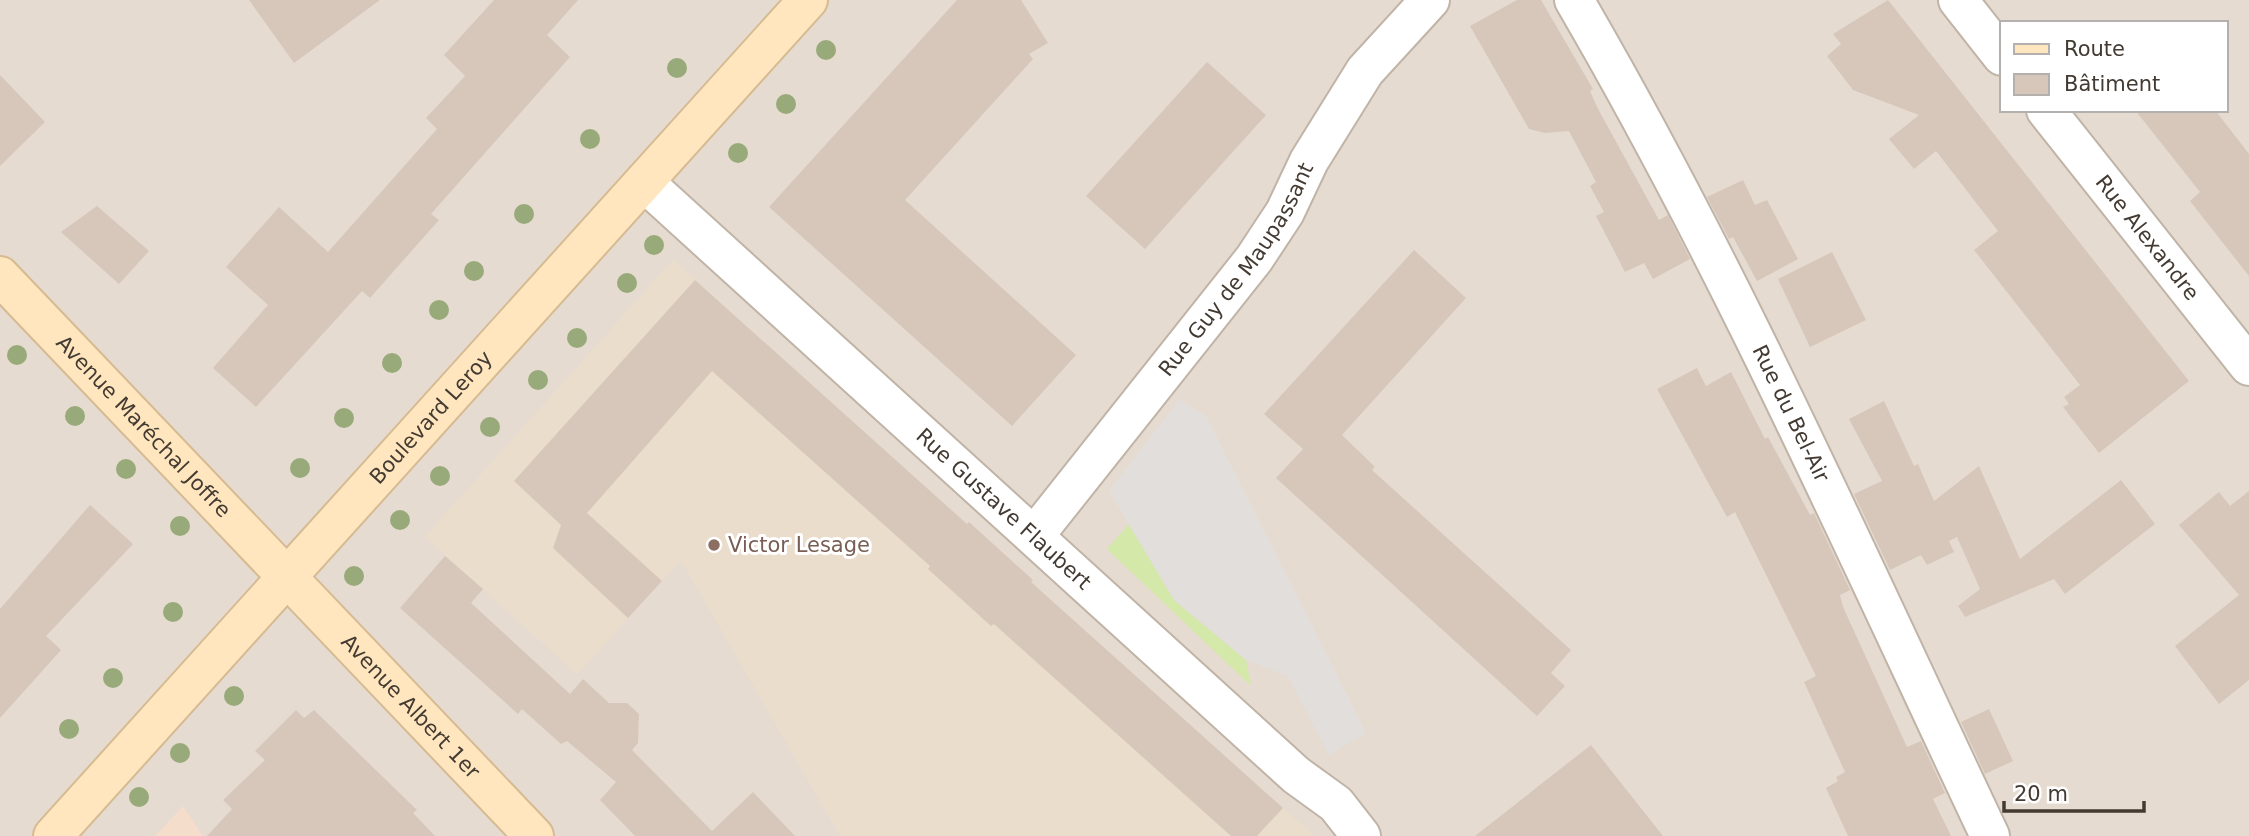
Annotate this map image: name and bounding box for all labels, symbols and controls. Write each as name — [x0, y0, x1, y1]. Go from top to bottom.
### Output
legend — [2000, 21, 2228, 112]
text: Route — [2064, 37, 2125, 61]
text: Bâtiment — [2064, 72, 2160, 96]
street label: Rue Guy de Maupassant — [1154, 159, 1318, 381]
street label: Rue Alexandre — [2091, 171, 2204, 305]
street label: Avenue Maréchal Joffre — [51, 331, 236, 522]
street label: Rue du Bel-Air — [1748, 341, 1834, 486]
street label: Boulevard Leroy — [365, 346, 497, 489]
street label: Rue Gustave Flaubert — [911, 424, 1096, 594]
place label: Victor Lesage — [728, 533, 870, 557]
marker: Victor Lesage — [706, 537, 722, 553]
street label: Avenue Albert 1er — [336, 630, 485, 784]
scale bar — [2004, 770, 2144, 814]
text: 20 m — [2014, 782, 2068, 806]

